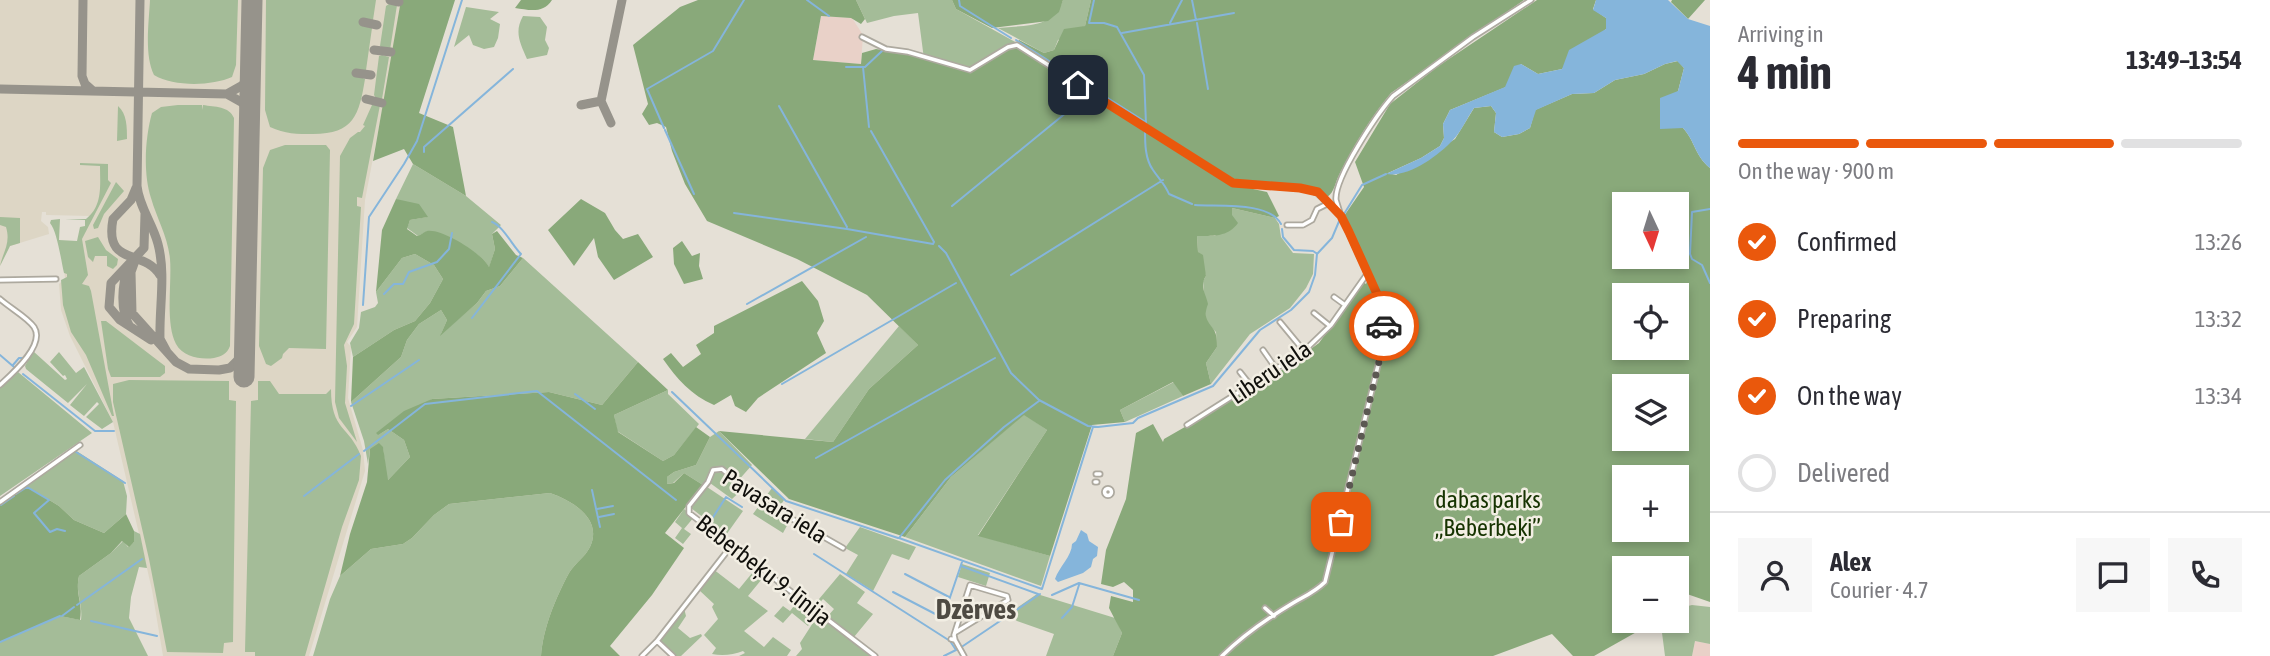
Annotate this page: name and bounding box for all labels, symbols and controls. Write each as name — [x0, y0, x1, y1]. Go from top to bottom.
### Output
text: Arriving in — [1738, 21, 1824, 47]
text: 13:49–13:54 — [2126, 45, 2242, 75]
text: 4 min — [1738, 46, 1832, 99]
pin — [1048, 55, 1108, 115]
icon: home — [1059, 66, 1097, 104]
text: On the way · 900 m — [1738, 158, 1894, 184]
north arrow — [1612, 192, 1689, 270]
map controls — [1612, 192, 1689, 633]
icon: check — [1738, 223, 1776, 261]
text: Confirmed — [1797, 227, 1897, 257]
text: 13:26 — [2195, 229, 2242, 255]
button: locate — [1612, 283, 1689, 360]
courier — [1349, 291, 1419, 361]
icon: check — [1738, 300, 1776, 338]
text: Preparing — [1797, 304, 1891, 334]
text: 13:32 — [2195, 306, 2242, 332]
icon: car — [1365, 307, 1403, 345]
street label: Liberu iela — [1224, 335, 1316, 409]
button: layers — [1612, 374, 1689, 451]
icon: check — [1738, 377, 1776, 415]
text: On the way — [1797, 381, 1902, 411]
text: 13:34 — [2195, 383, 2242, 409]
text: Delivered — [1797, 458, 1890, 488]
street label: Pavasara iela — [718, 463, 832, 549]
button: + — [1612, 465, 1689, 542]
park label: dabas parks „Beberbeķi” — [1435, 486, 1541, 541]
pin — [1311, 492, 1371, 552]
icon: bag — [1322, 503, 1360, 541]
street label: Beberbeķu 9. līnija — [691, 509, 837, 631]
button: person — [1738, 538, 1812, 612]
button: chat — [2076, 538, 2150, 612]
button: phone — [2168, 538, 2242, 612]
text: Alex — [1830, 547, 1871, 577]
button: − — [1612, 556, 1689, 633]
text: Courier · 4.7 — [1830, 577, 1929, 603]
district label: Dzērves — [936, 593, 1016, 625]

